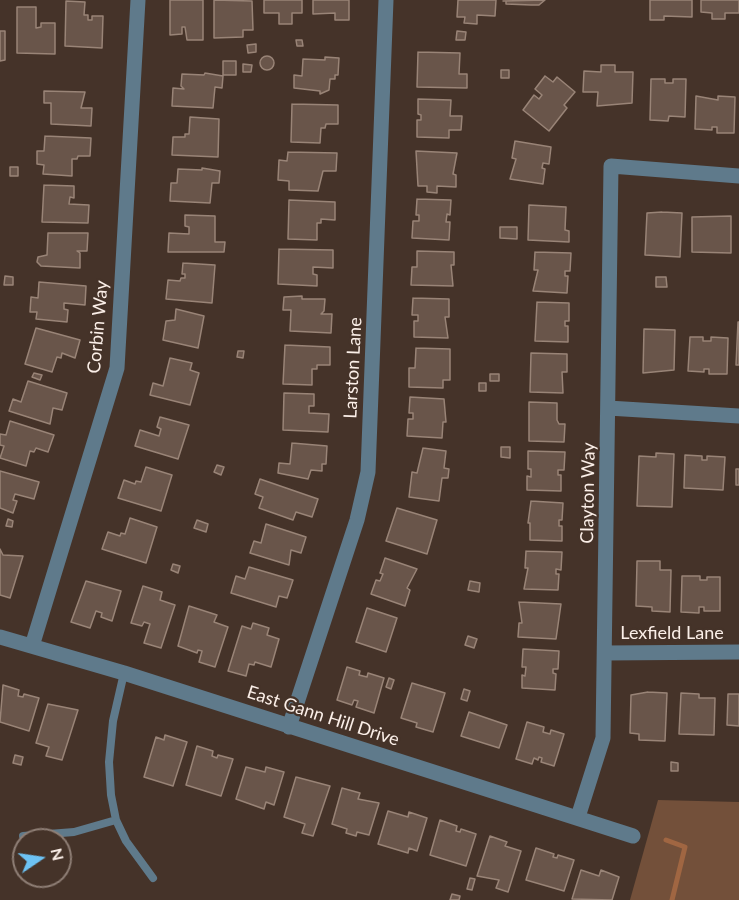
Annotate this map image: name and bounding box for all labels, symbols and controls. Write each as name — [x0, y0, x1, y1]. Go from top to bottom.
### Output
street label: Corbin Way — [83, 280, 113, 374]
street label: Larston Lane — [340, 317, 366, 419]
street label: Clayton Way — [576, 442, 600, 544]
street label: Lexfield Lane — [620, 622, 724, 644]
street label: East Gann Hill Drive — [244, 681, 402, 751]
north arrow — [12, 828, 72, 888]
text: N — [47, 846, 69, 862]

